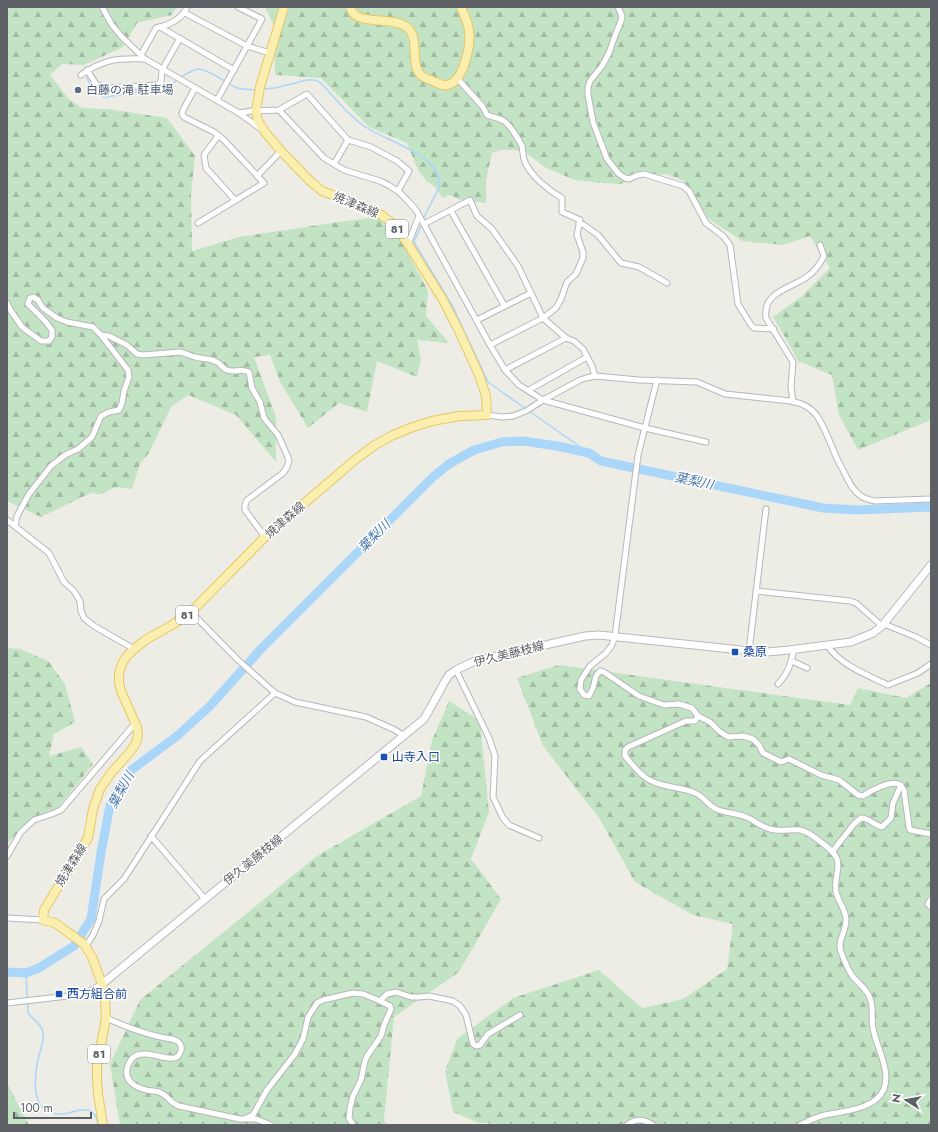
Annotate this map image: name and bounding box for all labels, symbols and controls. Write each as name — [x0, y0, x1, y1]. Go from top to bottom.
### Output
place label: 白藤の滝 駐車場 — [86, 81, 174, 99]
marker: 白藤の滝 駐車場 — [73, 85, 83, 95]
street label: 焼津森線 — [330, 187, 382, 223]
road number: 81 — [386, 220, 408, 238]
water label: 葉梨川 — [673, 468, 717, 495]
street label: 焼津森線 — [261, 497, 309, 543]
water label: 葉梨川 — [353, 514, 396, 557]
road number: 81 — [176, 606, 198, 624]
street label: 伊久美藤枝線 — [472, 637, 546, 671]
place label: 桑原 — [743, 643, 767, 661]
marker: 桑原 — [730, 647, 740, 657]
place label: 山寺入口 — [392, 748, 440, 766]
marker: 山寺入口 — [379, 752, 389, 762]
water label: 葉梨川 — [103, 767, 140, 812]
street label: 伊久美藤枝線 — [219, 830, 287, 890]
street label: 焼津森線 — [51, 840, 91, 890]
place label: 西方組合前 — [67, 985, 127, 1003]
marker: 西方組合前 — [54, 989, 64, 999]
road number: 81 — [88, 1045, 110, 1063]
north arrow — [886, 1080, 926, 1120]
text: N — [887, 1092, 905, 1104]
scale bar — [14, 1094, 91, 1120]
text: 100 m — [20, 1099, 53, 1117]

